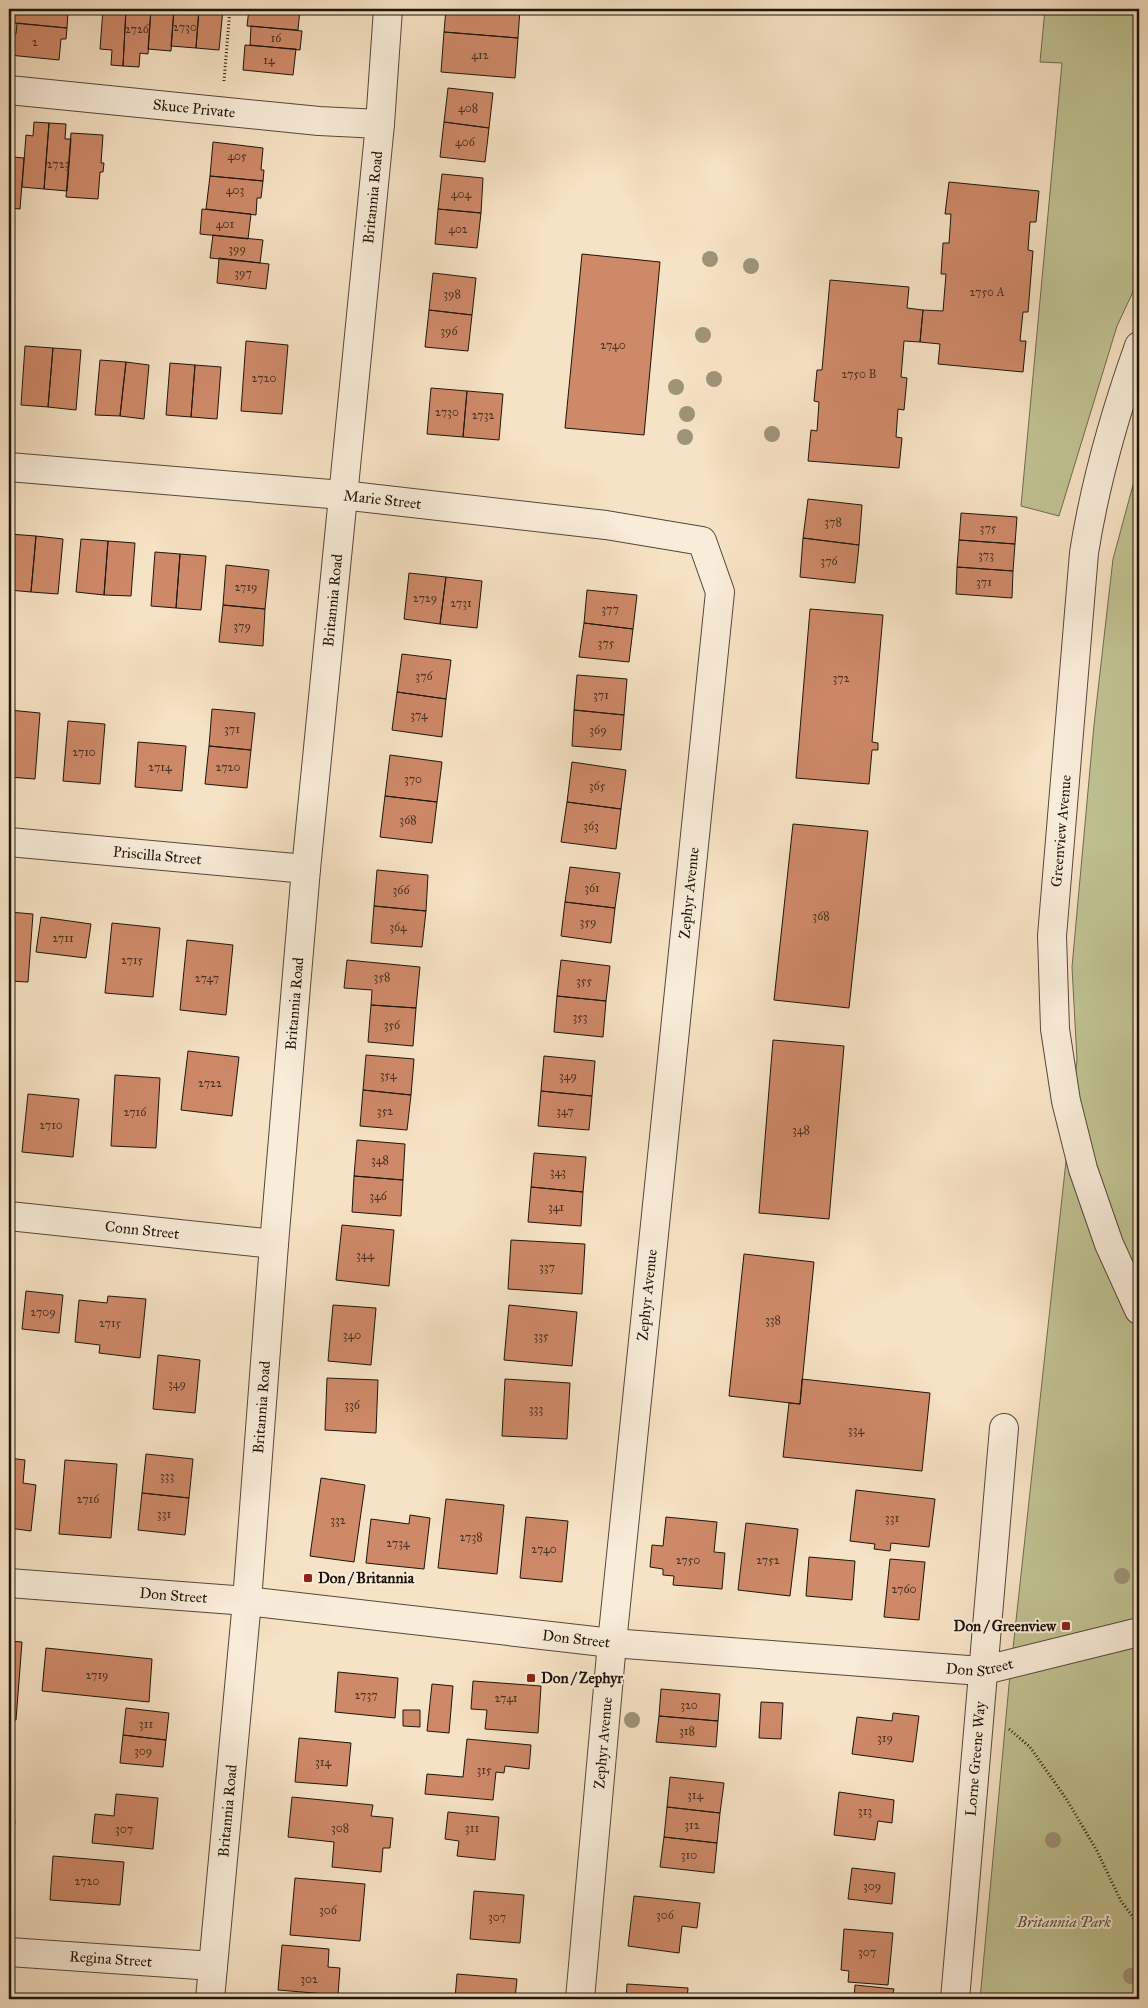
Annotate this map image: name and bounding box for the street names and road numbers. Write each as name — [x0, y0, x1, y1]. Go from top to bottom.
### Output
street label: Skuce Private — [152, 95, 236, 122]
street label: Britannia Road — [359, 150, 386, 245]
street label: Marie Street — [343, 486, 423, 513]
street label: Britannia Road — [319, 553, 346, 648]
street label: Greenview Avenue — [1047, 774, 1075, 888]
street label: Priscilla Street — [112, 842, 203, 869]
street label: Zephyr Avenue — [675, 846, 703, 940]
street label: Britannia Road — [282, 956, 307, 1051]
street label: Conn Street — [104, 1217, 181, 1243]
street label: Zephyr Avenue — [633, 1248, 661, 1342]
street label: Britannia Road — [249, 1360, 274, 1454]
street label: Don Street — [139, 1584, 209, 1607]
street label: Don Street — [541, 1626, 612, 1652]
street label: Don Street — [945, 1654, 1016, 1680]
street label: Zephyr Avenue — [590, 1696, 616, 1790]
street label: Lorne Greene Way — [962, 1700, 989, 1817]
street label: Britannia Road — [214, 1763, 241, 1858]
street label: Regina Street — [69, 1947, 153, 1971]

